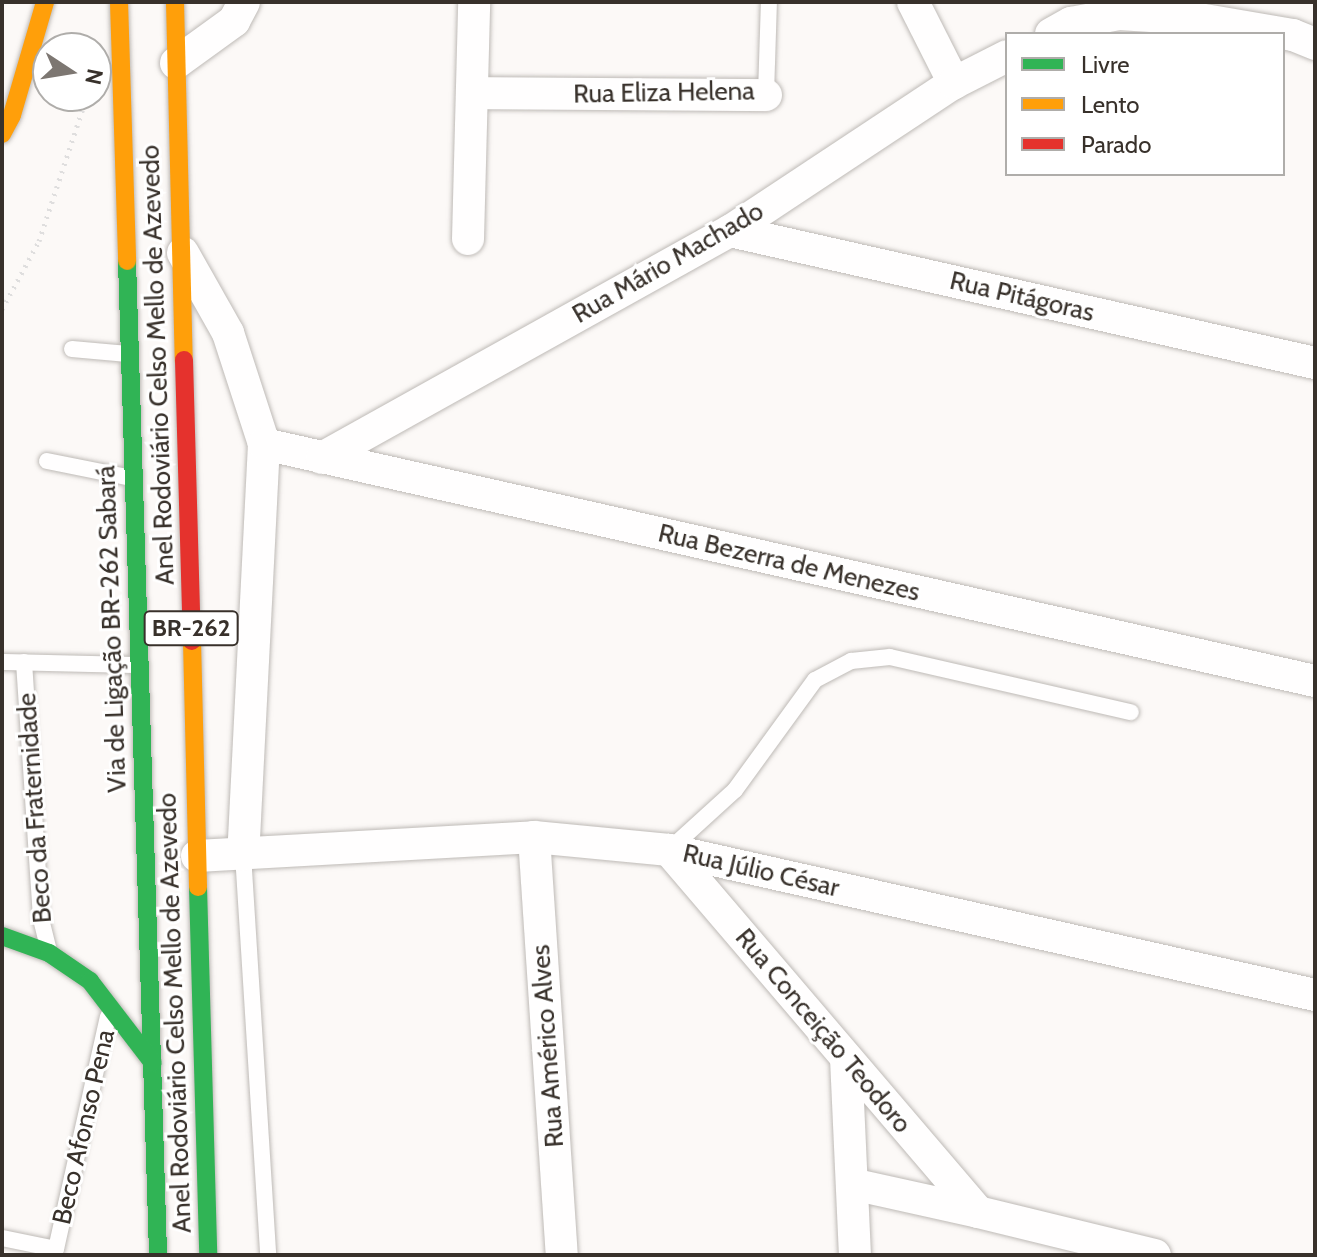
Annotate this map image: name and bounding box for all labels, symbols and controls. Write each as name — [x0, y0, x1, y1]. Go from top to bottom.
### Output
north arrow — [32, 32, 112, 112]
legend — [1005, 32, 1285, 176]
text: Livre — [1081, 50, 1129, 79]
text: N — [79, 66, 109, 87]
street label: Rua Eliza Helena — [573, 76, 755, 110]
text: Lento — [1081, 90, 1140, 119]
text: Parado — [1081, 130, 1151, 159]
street label: Anel Rodoviário Celso Mello de Azevedo — [135, 144, 181, 586]
street label: Rua Mário Machado — [567, 196, 769, 330]
street label: Rua Pitágoras — [947, 265, 1097, 329]
street label: Via de Ligação BR-262 Sabará — [91, 465, 133, 793]
street label: Rua Bezerra de Menezes — [655, 518, 923, 608]
road number: BR-262 — [143, 608, 239, 648]
street label: Beco da Fraternidade — [11, 692, 59, 924]
street label: Anel Rodoviário Celso Mello de Azevedo — [152, 792, 198, 1234]
street label: Rua Júlio César — [680, 838, 842, 904]
street label: Rua Conceição Teodoro — [728, 923, 918, 1139]
street label: Rua Américo Alves — [525, 943, 571, 1149]
street label: Beco Afonso Pena — [46, 1026, 122, 1228]

